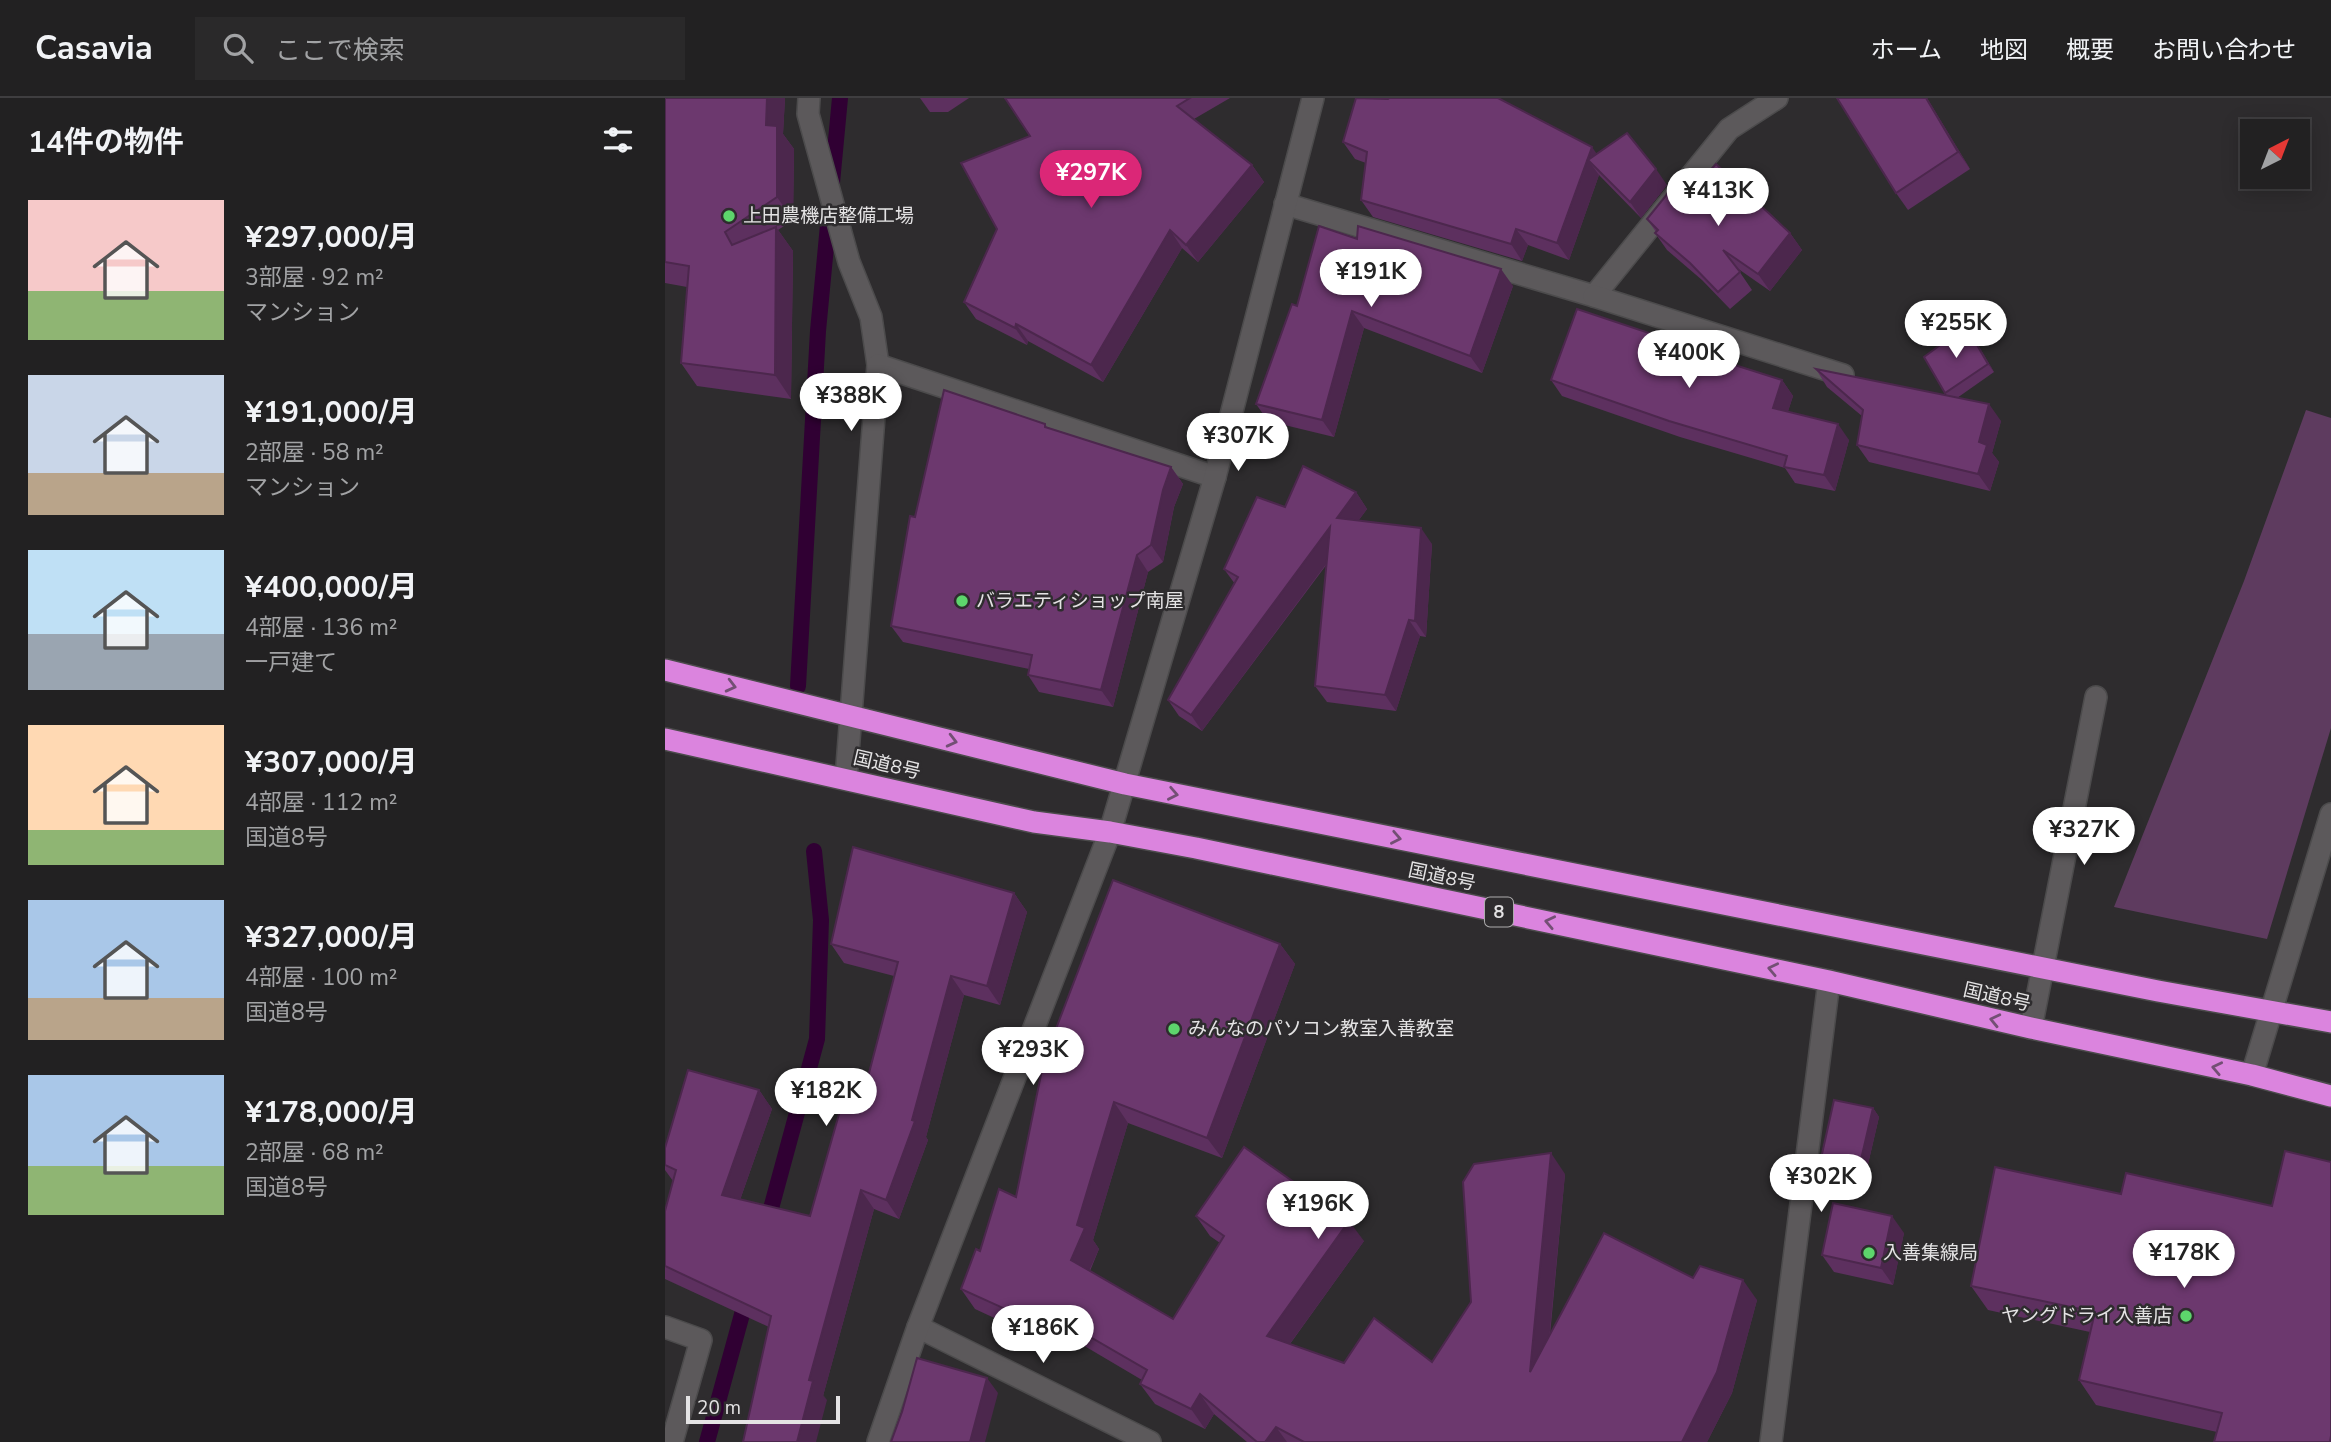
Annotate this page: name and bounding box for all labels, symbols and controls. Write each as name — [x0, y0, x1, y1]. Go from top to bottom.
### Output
search box — [195, 17, 685, 80]
text: Casavia — [35, 26, 153, 71]
icon: search — [219, 29, 257, 67]
text: ここで検索 — [275, 33, 405, 68]
text: ホーム — [1871, 34, 1942, 66]
text: 地図 — [1980, 34, 2028, 66]
text: 概要 — [2066, 34, 2114, 66]
text: お問い合わせ — [2152, 34, 2296, 66]
north arrow — [2240, 119, 2310, 189]
map controls — [2240, 119, 2310, 189]
icon: filters — [599, 121, 637, 159]
text: 14件の物件 — [28, 122, 184, 163]
pin: ¥297K — [1042, 150, 1140, 210]
text: ¥297K — [1056, 157, 1126, 188]
pin: ¥413K — [1669, 169, 1767, 228]
text: ¥413K — [1683, 175, 1753, 206]
place label: 上田農機店整備工場 — [743, 203, 914, 229]
marker: 上田農機店整備工場 — [721, 208, 737, 224]
text: ¥297,000/月 — [245, 217, 418, 258]
icon: home — [84, 228, 168, 312]
pin: ¥191K — [1322, 250, 1420, 309]
text: ¥191K — [1336, 256, 1406, 287]
text: 3部屋 · 92 m² — [245, 262, 384, 293]
text: マンション — [245, 297, 360, 328]
pin: ¥255K — [1907, 300, 2005, 360]
text: ¥255K — [1921, 307, 1991, 338]
pin: ¥400K — [1640, 330, 1738, 390]
text: ¥400K — [1654, 337, 1724, 368]
pin: ¥388K — [802, 374, 900, 433]
text: ¥388K — [816, 380, 886, 411]
text: ¥191,000/月 — [245, 392, 418, 433]
icon: home — [84, 403, 168, 487]
pin: ¥307K — [1189, 414, 1287, 473]
text: ¥307K — [1203, 420, 1273, 451]
text: 2部屋 · 58 m² — [245, 437, 384, 468]
text: マンション — [245, 472, 360, 503]
text: ¥400,000/月 — [245, 567, 418, 608]
icon: home — [84, 578, 168, 662]
place label: バラエティショップ南屋 — [976, 588, 1184, 614]
marker: バラエティショップ南屋 — [954, 593, 970, 609]
text: 4部屋 · 136 m² — [245, 612, 398, 643]
text: 一戸建て — [245, 647, 337, 678]
one-way arrow — [725, 678, 737, 692]
one-way arrow — [946, 733, 958, 747]
text: ¥307,000/月 — [245, 742, 418, 783]
street label: 国道8号 — [851, 745, 923, 785]
icon: home — [84, 753, 168, 837]
one-way arrow — [1167, 785, 1179, 800]
text: 4部屋 · 112 m² — [245, 787, 398, 818]
pin: ¥327K — [2035, 808, 2133, 867]
text: ¥327K — [2049, 814, 2119, 845]
text: 国道8号 — [245, 822, 328, 853]
one-way arrow — [1390, 830, 1402, 845]
street label: 国道8号 — [1406, 857, 1478, 897]
road number: 8 — [1485, 898, 1513, 926]
one-way arrow — [1544, 916, 1556, 931]
text: ¥327,000/月 — [245, 917, 418, 958]
icon: home — [84, 928, 168, 1012]
text: 4部屋 · 100 m² — [245, 962, 398, 993]
one-way arrow — [1767, 963, 1779, 977]
street label: 国道8号 — [1961, 977, 2033, 1017]
text: 国道8号 — [245, 997, 328, 1028]
one-way arrow — [1989, 1014, 2001, 1028]
place label: みんなのパソコン教室入善教室 — [1188, 1016, 1454, 1042]
marker: みんなのパソコン教室入善教室 — [1166, 1021, 1182, 1037]
pin: ¥293K — [984, 1028, 1082, 1087]
text: ¥293K — [998, 1034, 1068, 1065]
one-way arrow — [2211, 1062, 2223, 1076]
pin: ¥182K — [777, 1068, 875, 1128]
text: ¥182K — [791, 1075, 861, 1106]
text: ¥178,000/月 — [245, 1092, 418, 1133]
icon: home — [84, 1103, 168, 1187]
text: 2部屋 · 68 m² — [245, 1137, 384, 1168]
pin: ¥302K — [1772, 1154, 1870, 1214]
text: ¥302K — [1786, 1161, 1856, 1192]
text: 国道8号 — [245, 1172, 328, 1203]
pin: ¥196K — [1269, 1182, 1367, 1241]
text: ¥196K — [1283, 1188, 1353, 1219]
pin: ¥178K — [2135, 1230, 2233, 1290]
text: ¥178K — [2149, 1237, 2219, 1268]
place label: 入善集線局 — [1883, 1240, 1978, 1266]
marker: 入善集線局 — [1861, 1245, 1877, 1261]
place label: ヤングドライ入善店 — [2001, 1303, 2172, 1329]
pin: ¥186K — [994, 1306, 1092, 1365]
marker: ヤングドライ入善店 — [2178, 1308, 2194, 1324]
text: ¥186K — [1008, 1312, 1078, 1343]
scale bar — [686, 1393, 840, 1425]
text: 20 m — [697, 1395, 741, 1421]

